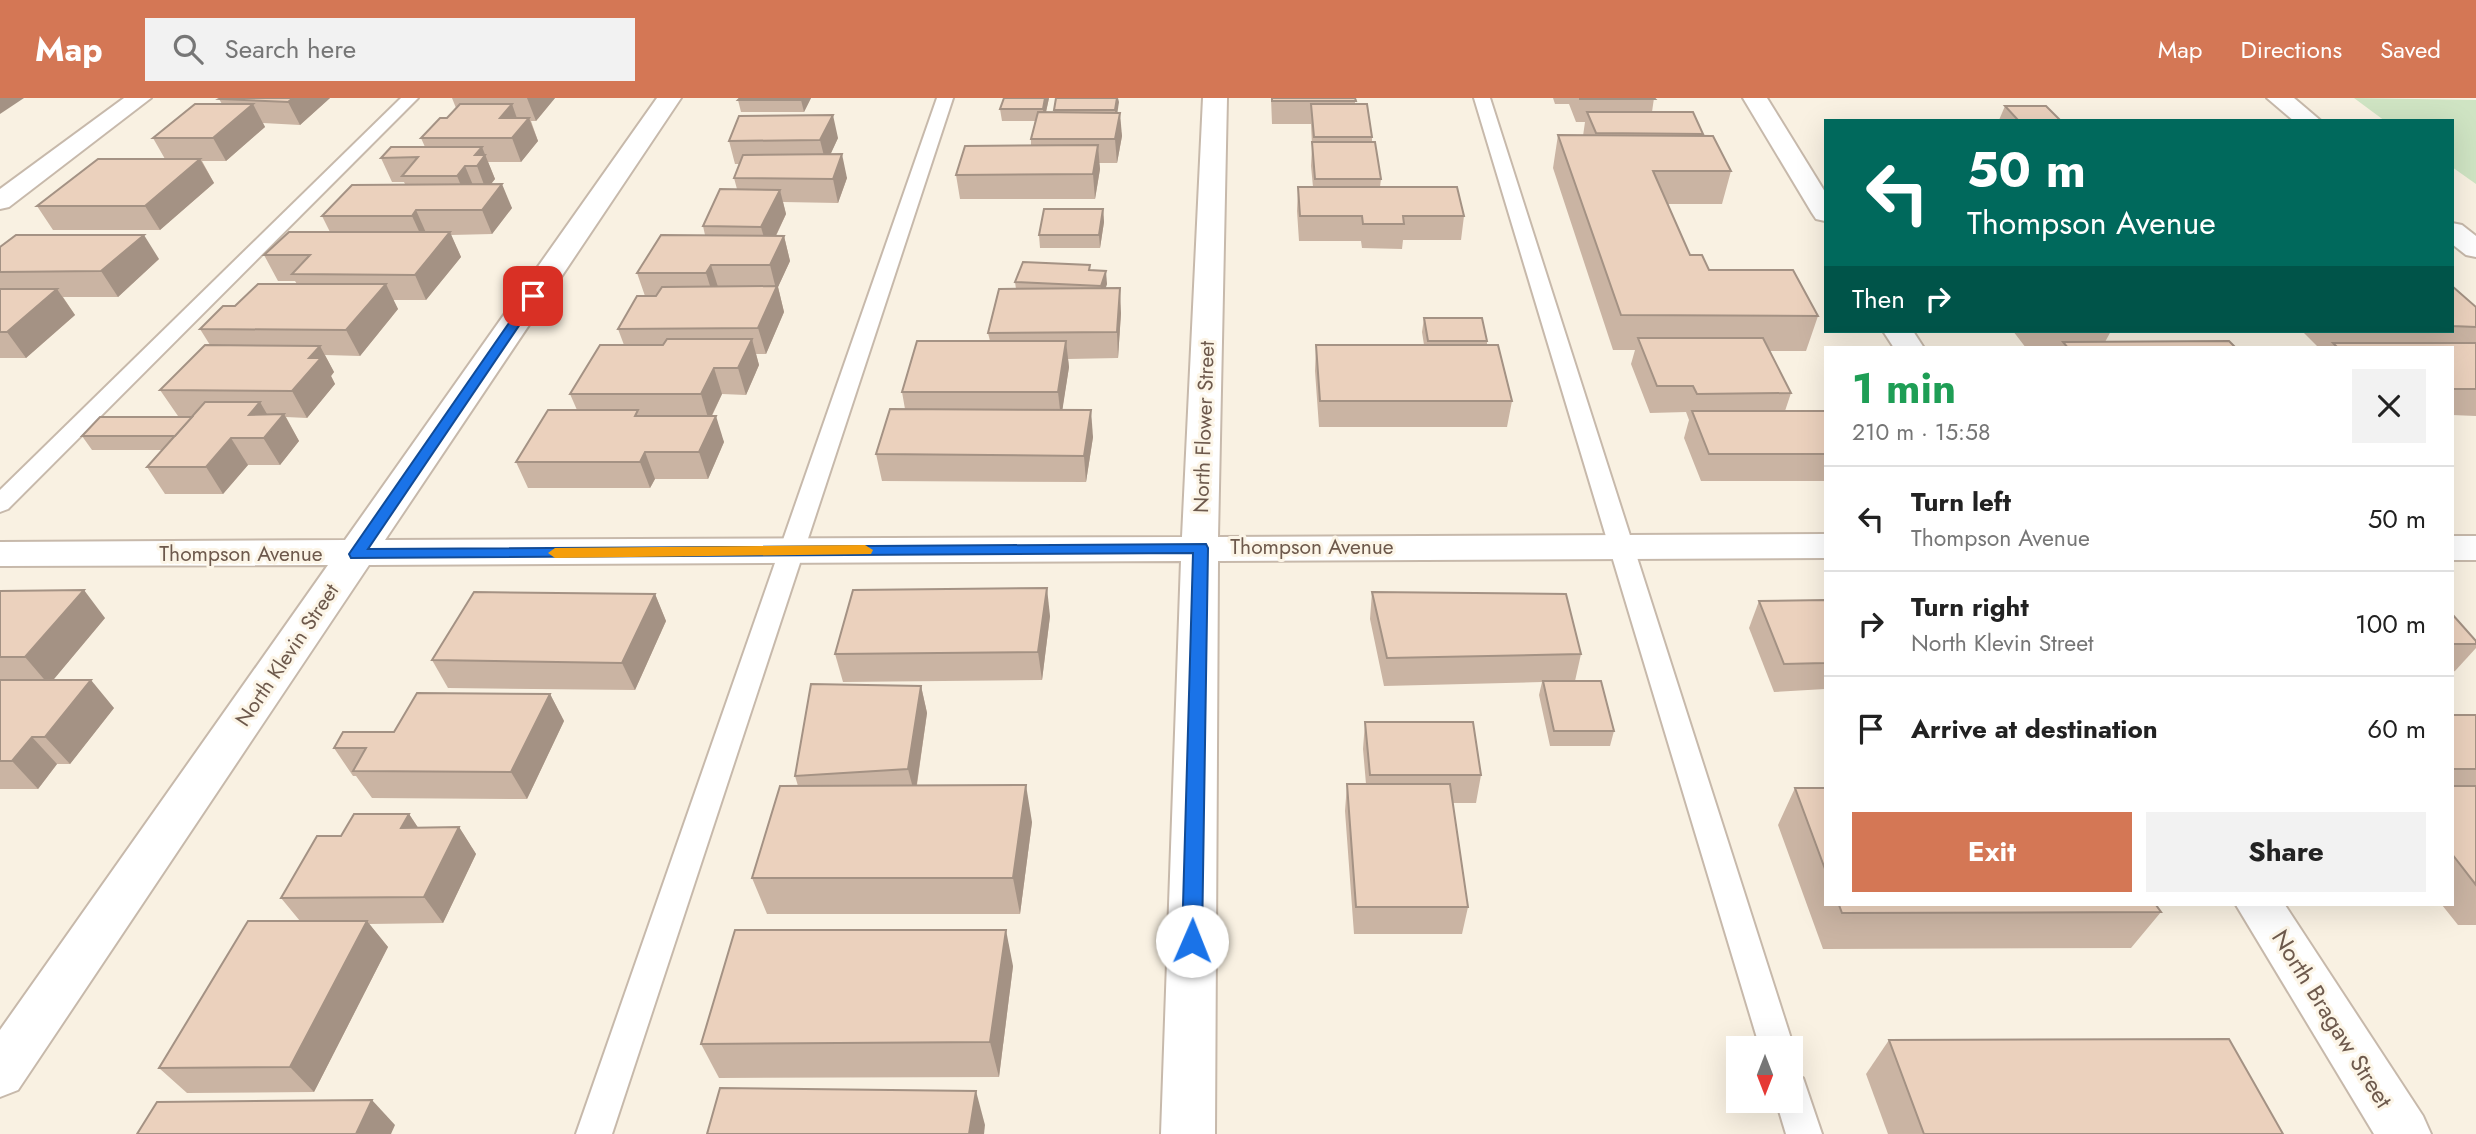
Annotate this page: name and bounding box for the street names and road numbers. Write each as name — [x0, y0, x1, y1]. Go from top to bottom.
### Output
street label: North Flower Street — [1186, 340, 1222, 514]
street label: Thompson Avenue — [1230, 532, 1394, 562]
street label: Thompson Avenue — [159, 539, 323, 569]
street label: North Klevin Street — [228, 578, 346, 732]
street label: North Bragaw Street — [2263, 923, 2402, 1115]

